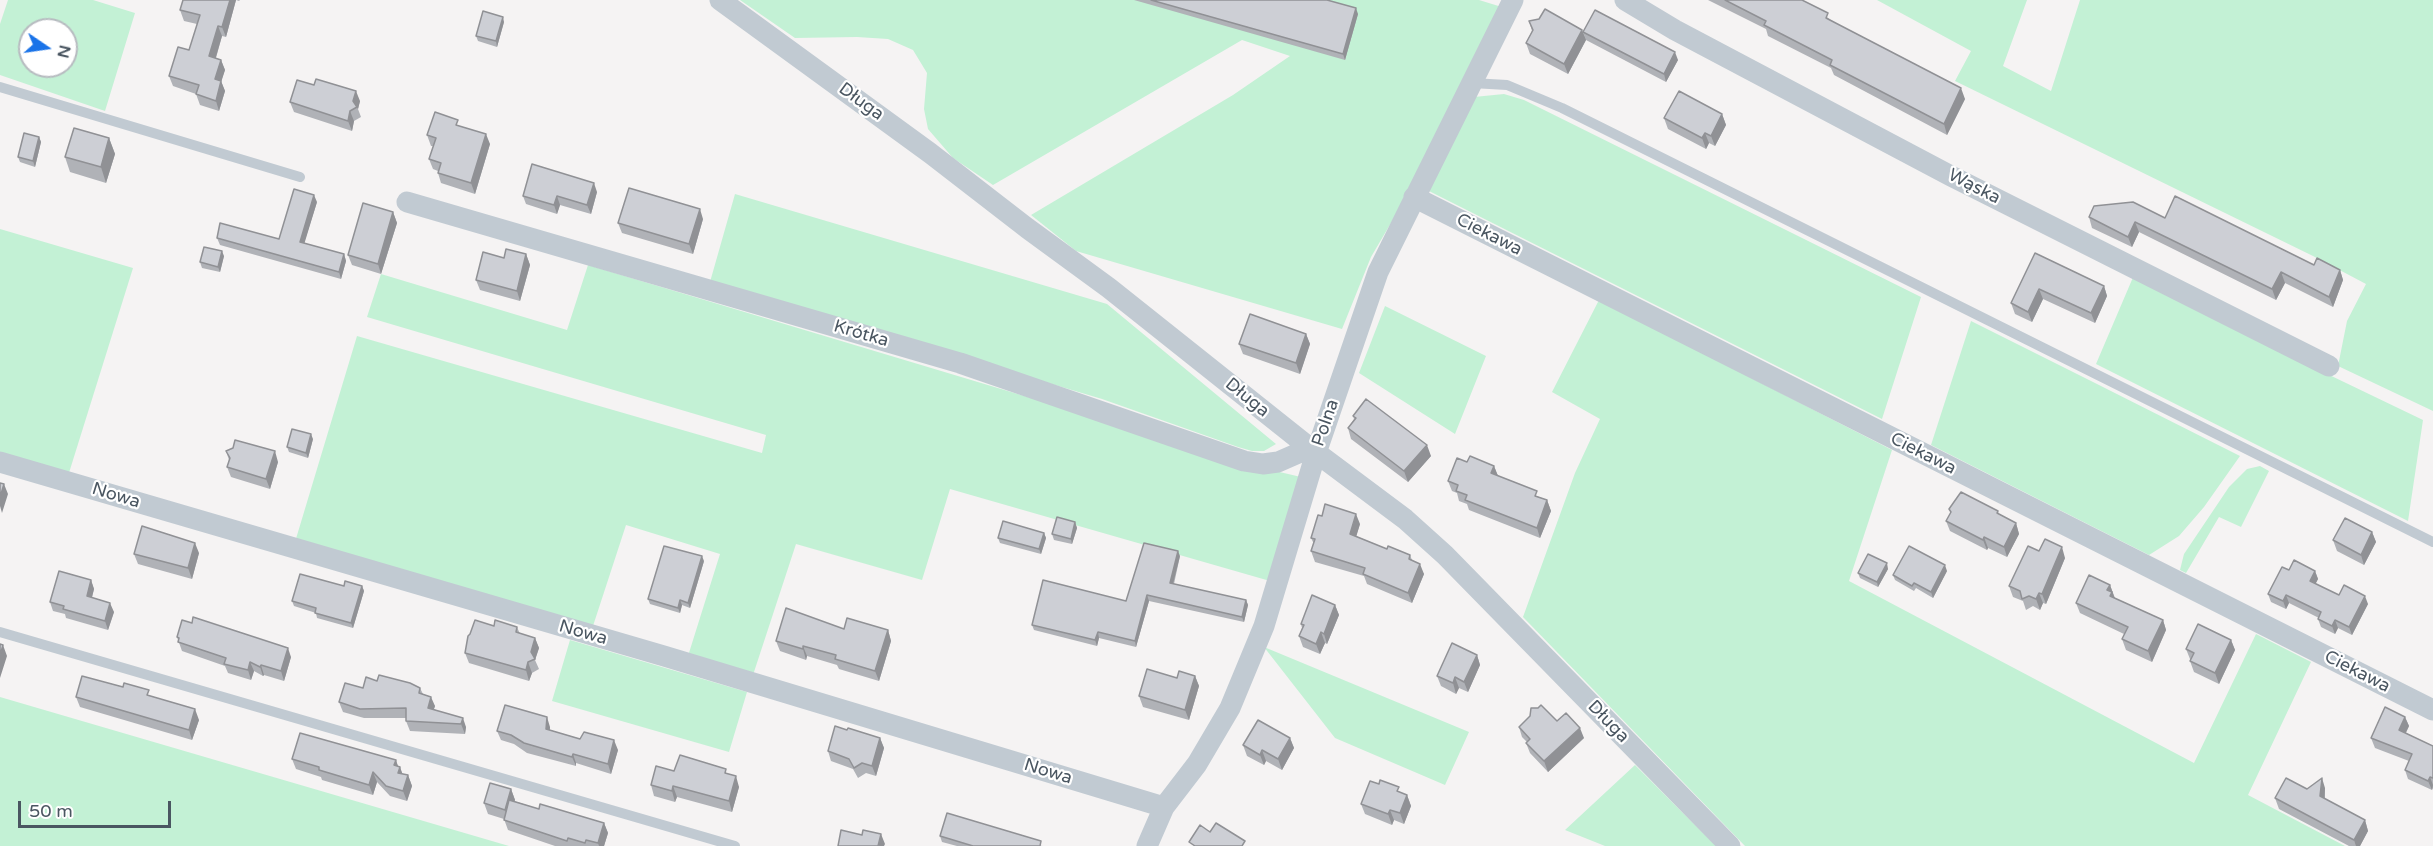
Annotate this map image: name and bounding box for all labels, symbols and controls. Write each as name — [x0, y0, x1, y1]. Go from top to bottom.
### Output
north arrow — [18, 18, 78, 78]
text: N — [52, 43, 75, 60]
street label: Długa — [834, 78, 888, 126]
street label: Wąska — [1944, 165, 2004, 209]
street label: Ciekawa — [1452, 209, 1526, 261]
street label: Krótka — [831, 316, 891, 352]
street label: Długa — [1221, 374, 1273, 422]
street label: Polna — [1308, 397, 1344, 449]
street label: Ciekawa — [1886, 428, 1960, 480]
street label: Nowa — [89, 478, 143, 514]
street label: Nowa — [556, 616, 610, 650]
street label: Ciekawa — [2320, 646, 2394, 698]
street label: Długa — [1583, 696, 1633, 748]
street label: Nowa — [1021, 754, 1075, 790]
scale bar — [21, 789, 174, 827]
text: 50 m — [29, 800, 73, 822]

